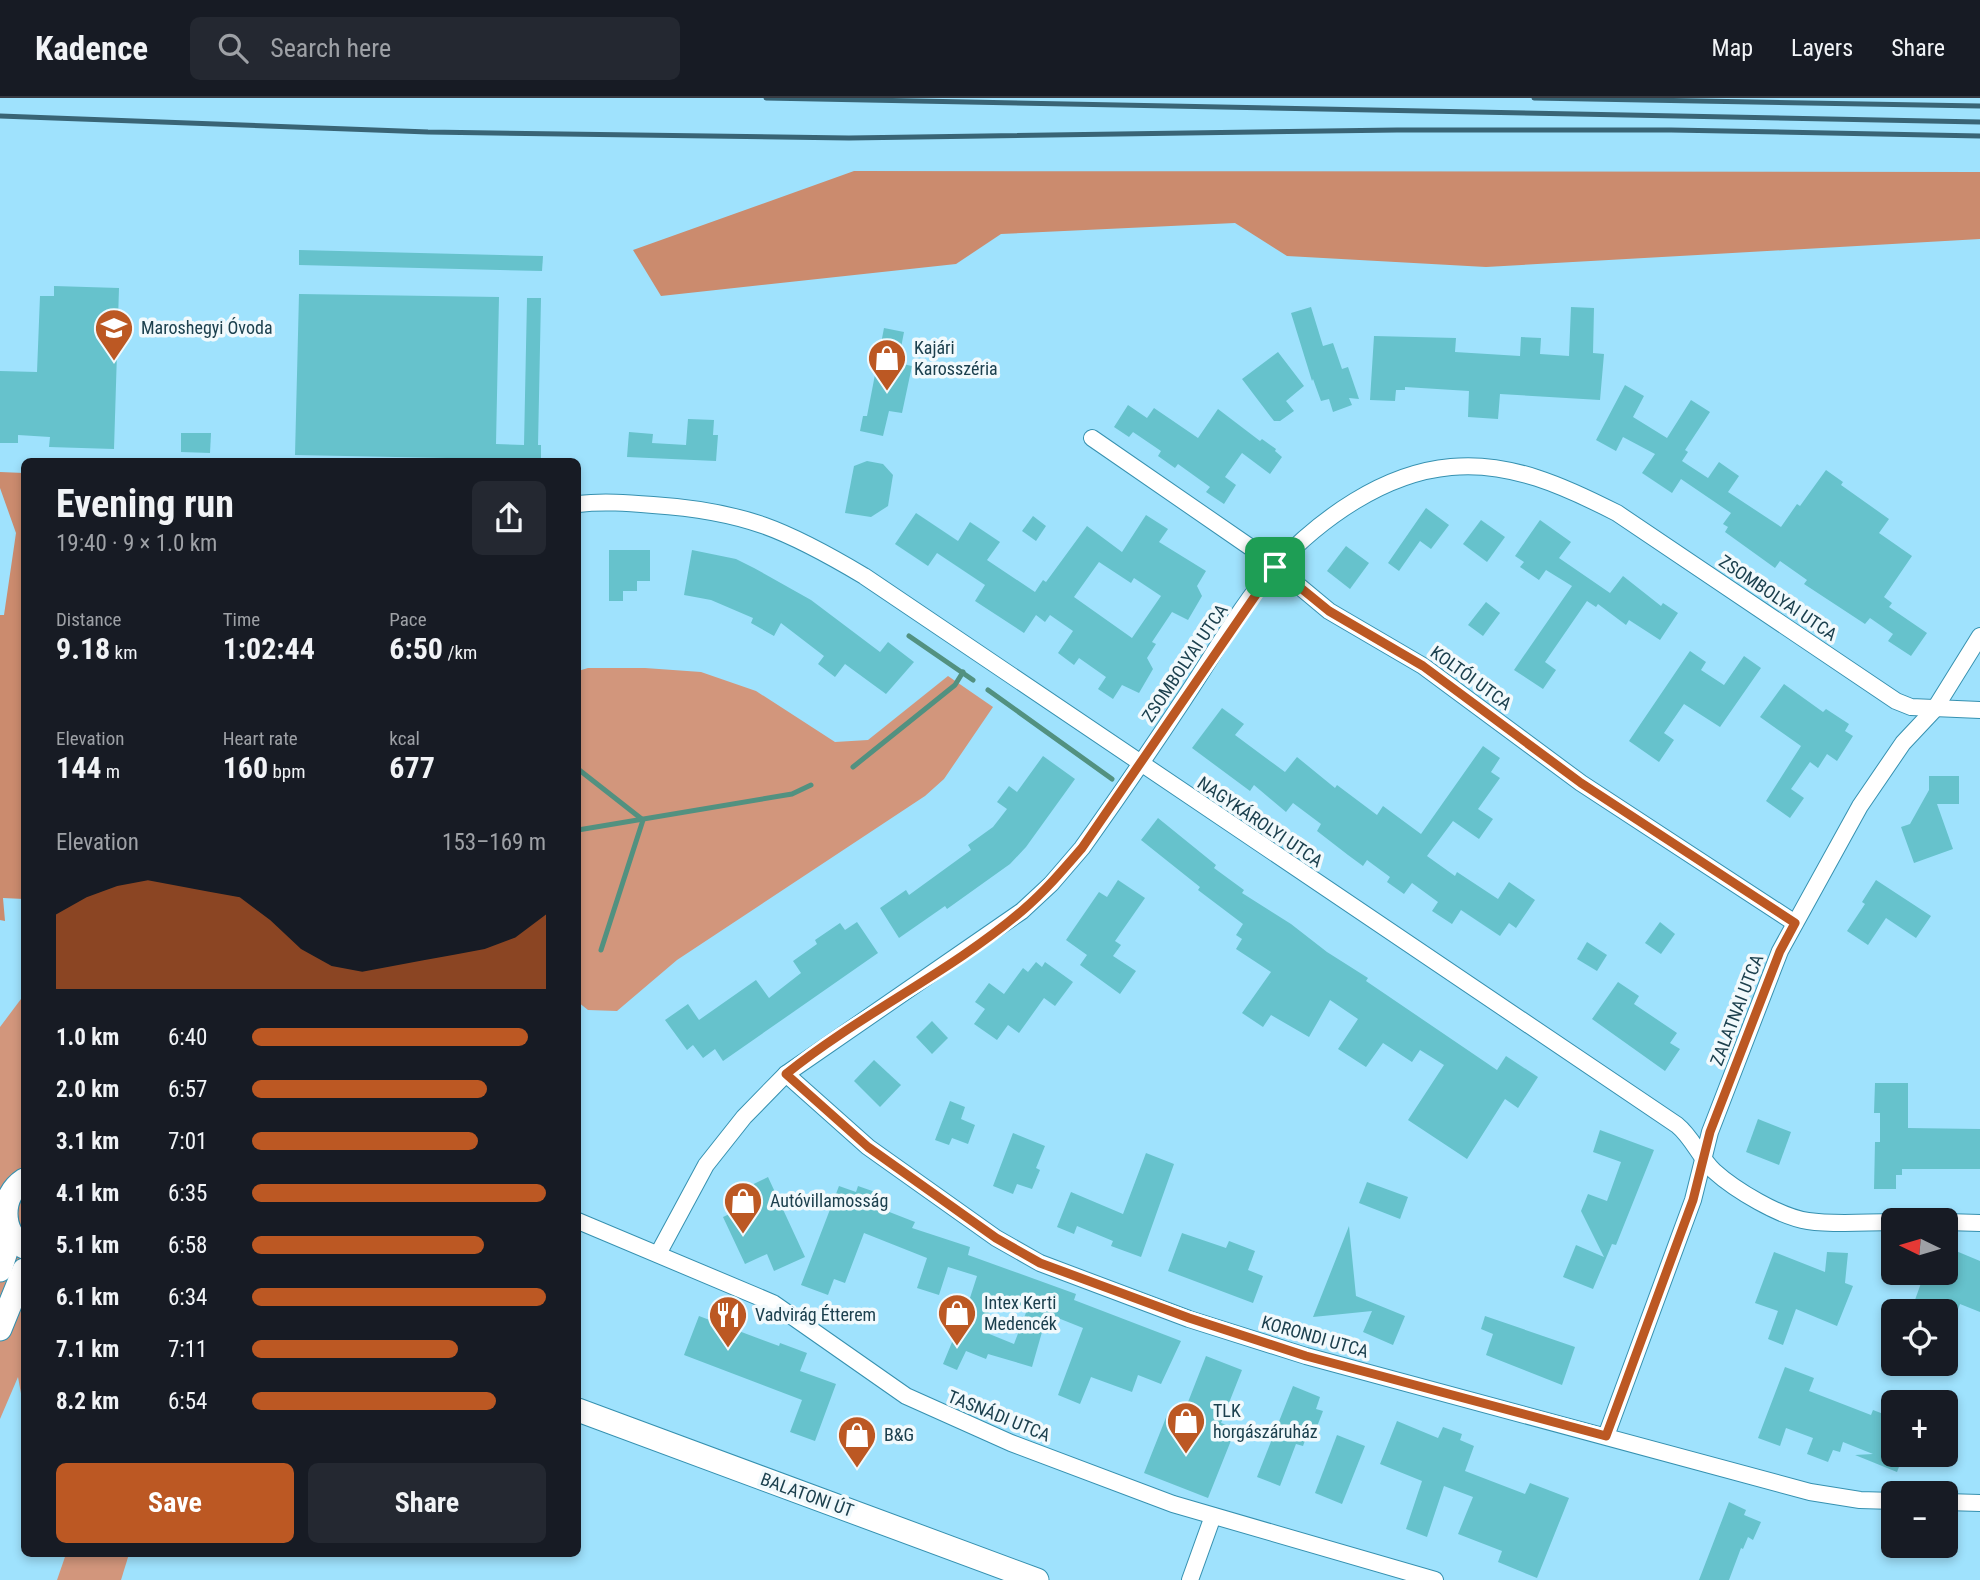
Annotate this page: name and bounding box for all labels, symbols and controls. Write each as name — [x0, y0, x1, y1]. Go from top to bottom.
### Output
search box — [190, 17, 680, 80]
text: Kadence — [35, 29, 148, 68]
icon: search — [214, 29, 252, 67]
text: Search here — [270, 33, 391, 63]
text: Map — [1712, 34, 1753, 62]
text: Layers — [1791, 34, 1853, 62]
text: Share — [1891, 34, 1945, 62]
school or university icon: Maroshegyi Óvoda — [93, 307, 135, 362]
place label: Maroshegyi Óvoda — [141, 317, 273, 338]
shop icon: Kajári Karosszéria — [866, 337, 908, 392]
place label: Kajári Karosszéria — [914, 337, 998, 379]
button: share — [472, 481, 546, 555]
text: Evening run — [56, 482, 234, 526]
text: 19:40 · 9 × 1.0 km — [56, 530, 217, 557]
pin — [1245, 537, 1305, 597]
icon: arrive — [1256, 548, 1294, 586]
street label: ZSOMBOLYAI UTCA — [1715, 550, 1842, 645]
street label: ZSOMBOLYAI UTCA — [1137, 599, 1232, 726]
text: Distance — [56, 608, 121, 631]
text: Time — [223, 608, 260, 631]
text: Pace — [389, 608, 427, 631]
text: 9.18 — [56, 631, 110, 666]
text: 1:02:44 — [223, 631, 315, 666]
text: 6:50 — [389, 631, 443, 666]
text: km — [110, 641, 137, 664]
text: /km — [443, 641, 477, 664]
street label: KOLTÓI UTCA — [1427, 641, 1516, 714]
text: Elevation — [56, 727, 124, 750]
text: Heart rate — [223, 727, 298, 750]
text: kcal — [389, 727, 420, 750]
text: 144 — [56, 750, 101, 785]
text: 160 — [223, 750, 268, 785]
text: 677 — [389, 750, 435, 785]
text: m — [101, 760, 120, 783]
text: bpm — [268, 760, 306, 783]
street label: NAGYKÁROLYI UTCA — [1194, 772, 1327, 872]
text: Elevation — [56, 829, 139, 856]
text: 153–169 m — [442, 829, 546, 856]
street label: ZALATNAI UTCA — [1706, 951, 1768, 1068]
text: 1.0 km — [56, 1024, 119, 1051]
text: 6:40 — [168, 1024, 207, 1051]
text: 2.0 km — [56, 1076, 119, 1103]
text: 6:57 — [168, 1076, 207, 1103]
text: 3.1 km — [56, 1128, 119, 1155]
text: 7:01 — [168, 1128, 207, 1155]
text: 4.1 km — [56, 1180, 119, 1207]
text: 6:35 — [168, 1180, 207, 1207]
shop icon: Autóvillamosság — [722, 1180, 764, 1235]
place label: Autóvillamosság — [770, 1190, 888, 1211]
north arrow — [1881, 1208, 1958, 1284]
map controls — [1881, 1208, 1958, 1558]
text: 5.1 km — [56, 1232, 119, 1259]
text: 6:58 — [168, 1232, 207, 1259]
text: 6.1 km — [56, 1284, 119, 1311]
text: 6:34 — [168, 1284, 207, 1311]
shop icon: Intex Kerti Medencék — [936, 1292, 978, 1347]
place label: Intex Kerti Medencék — [984, 1292, 1057, 1334]
restaurant icon: Vadvirág Étterem — [707, 1294, 749, 1349]
button: locate — [1881, 1299, 1958, 1376]
place label: Vadvirág Étterem — [755, 1304, 876, 1325]
street label: KORONDI UTCA — [1259, 1311, 1372, 1362]
text: 7.1 km — [56, 1336, 119, 1363]
text: 7:11 — [168, 1336, 207, 1363]
street label: TASNÁDI UTCA — [945, 1385, 1054, 1446]
text: 8.2 km — [56, 1388, 119, 1415]
text: 6:54 — [168, 1388, 207, 1415]
button: + — [1881, 1390, 1958, 1467]
shop icon: TLK horgászáruház — [1165, 1400, 1207, 1455]
place label: TLK horgászáruház — [1213, 1400, 1318, 1442]
shop icon: B&G — [836, 1414, 878, 1469]
place label: B&G — [884, 1424, 914, 1445]
button: Save — [56, 1463, 294, 1543]
button: Share — [308, 1463, 546, 1543]
street label: BALATONI ÚT — [758, 1468, 857, 1521]
button: − — [1881, 1481, 1958, 1558]

